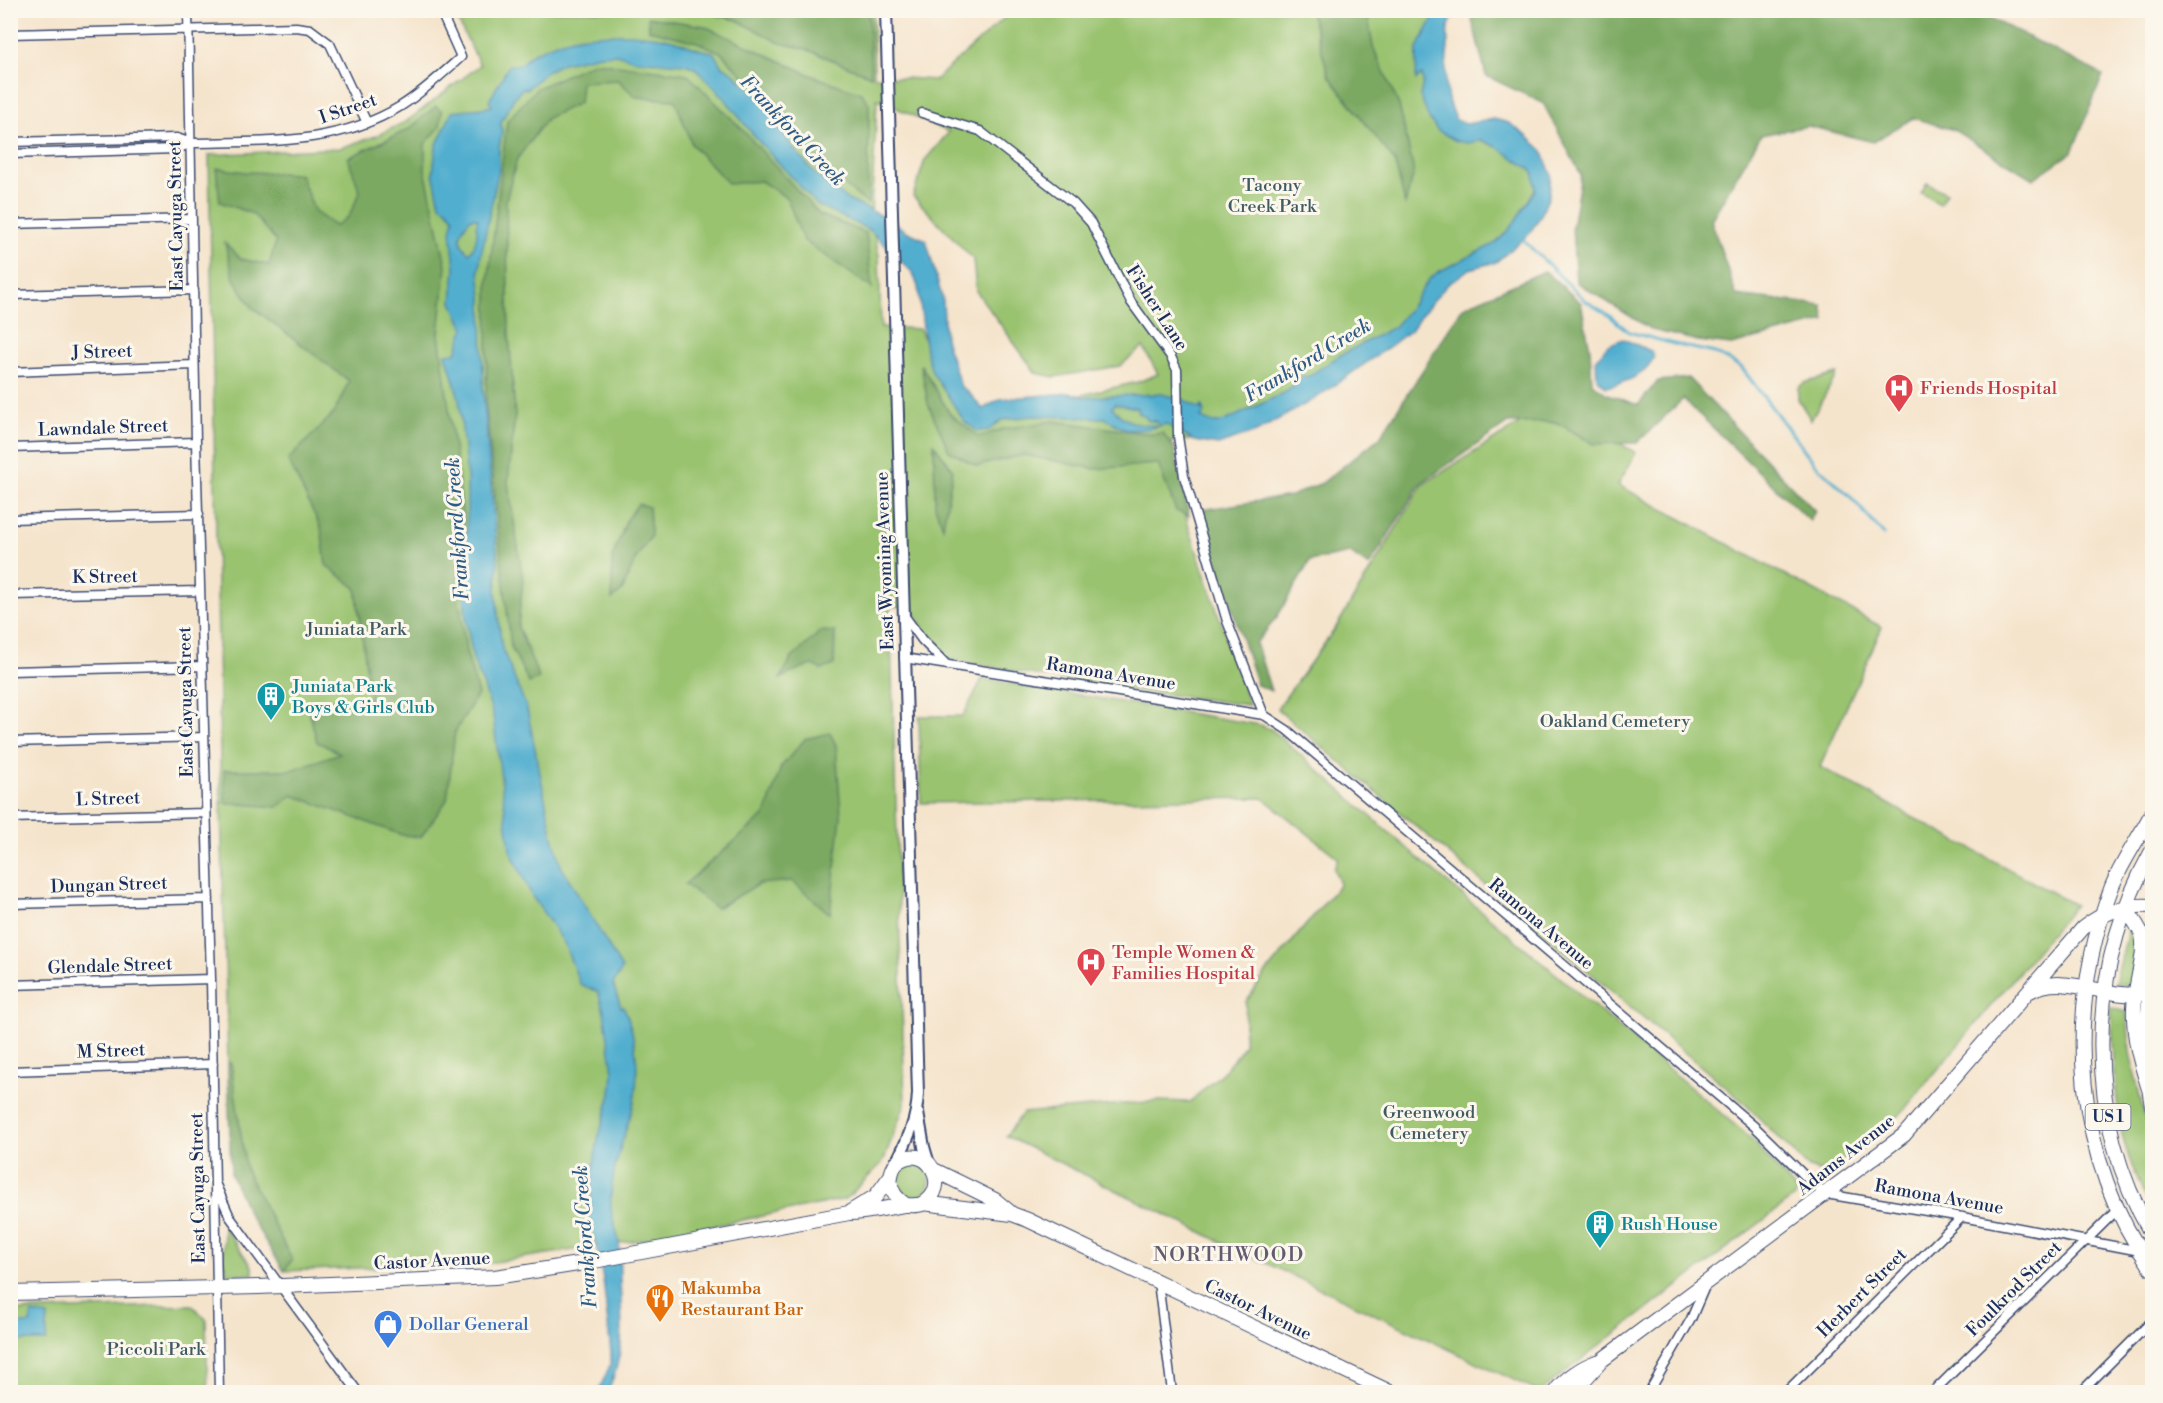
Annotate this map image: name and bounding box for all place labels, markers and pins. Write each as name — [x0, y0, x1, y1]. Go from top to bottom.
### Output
hospital icon: Friends Hospital — [1883, 372, 1915, 414]
place label: Friends Hospital — [1920, 377, 2058, 400]
place label: Juniata Park Boys & Girls Club — [291, 675, 435, 719]
building icon: Juniata Park Boys & Girls Club — [255, 680, 287, 722]
place label: Temple Women & Families Hospital — [1112, 941, 1256, 985]
hospital icon: Temple Women & Families Hospital — [1075, 946, 1107, 988]
building icon: Rush House — [1584, 1208, 1616, 1250]
place label: Rush House — [1621, 1213, 1718, 1236]
place label: Makumba Restaurant Bar — [681, 1277, 804, 1321]
restaurant icon: Makumba Restaurant Bar — [644, 1282, 676, 1324]
shop icon: Dollar General — [372, 1308, 404, 1350]
place label: Dollar General — [409, 1313, 529, 1336]

